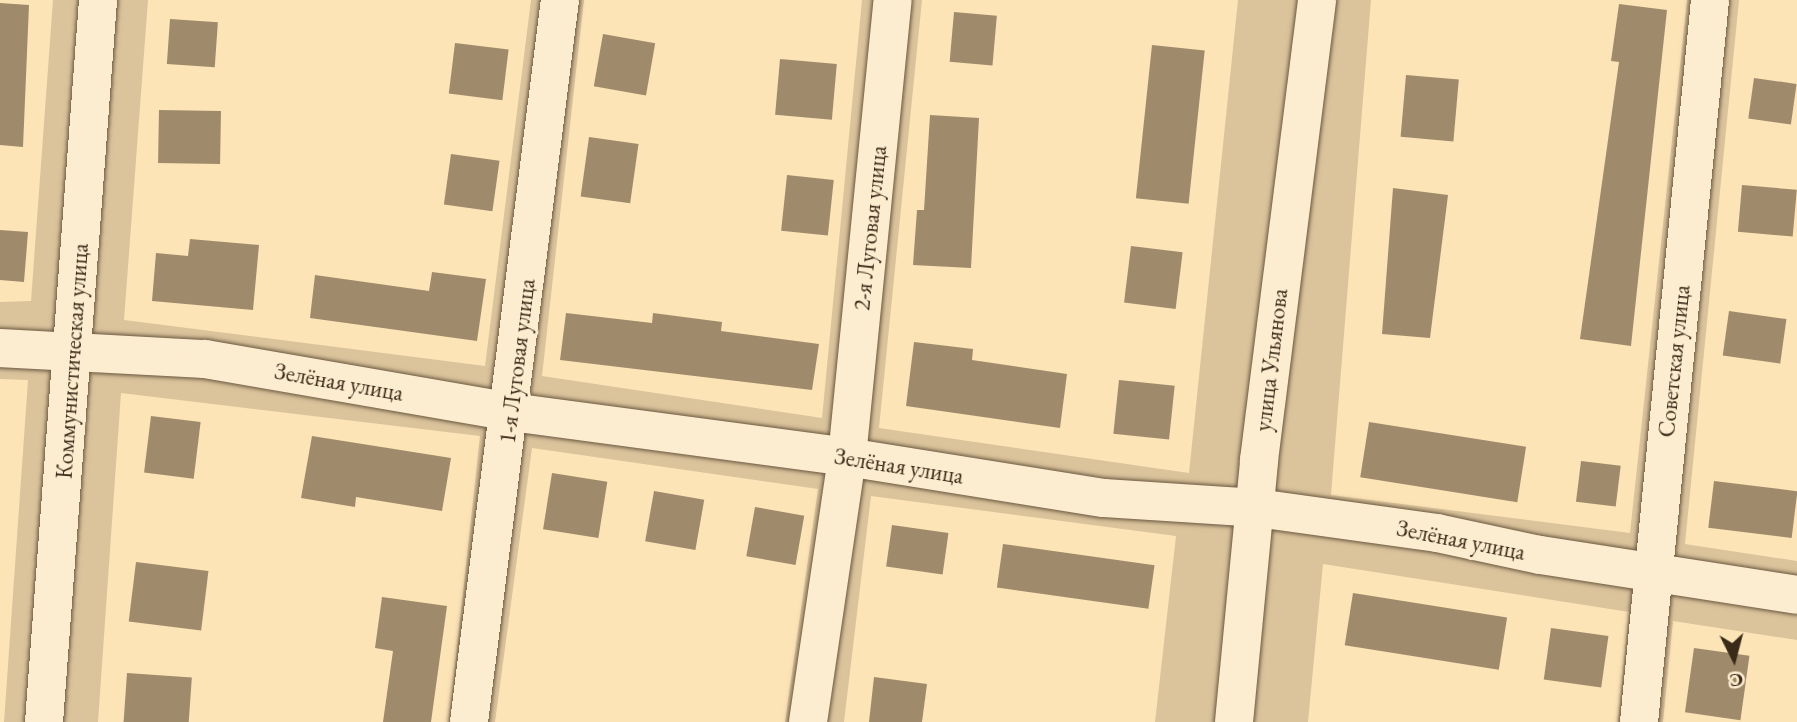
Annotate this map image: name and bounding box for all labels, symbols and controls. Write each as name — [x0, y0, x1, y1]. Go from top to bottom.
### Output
street label: 2-я Луговая улица — [848, 144, 892, 312]
street label: Коммунистическая улица — [50, 242, 94, 480]
street label: 1-я Луговая улица — [493, 277, 541, 445]
street label: Советская улица — [1652, 283, 1696, 439]
street label: улица Ульянова — [1249, 287, 1293, 433]
street label: Зелёная улица — [272, 357, 406, 407]
street label: Зелёная улица — [832, 442, 966, 490]
street label: Зелёная улица — [1394, 514, 1528, 566]
north arrow — [1699, 624, 1769, 694]
text: С — [1728, 667, 1744, 694]

